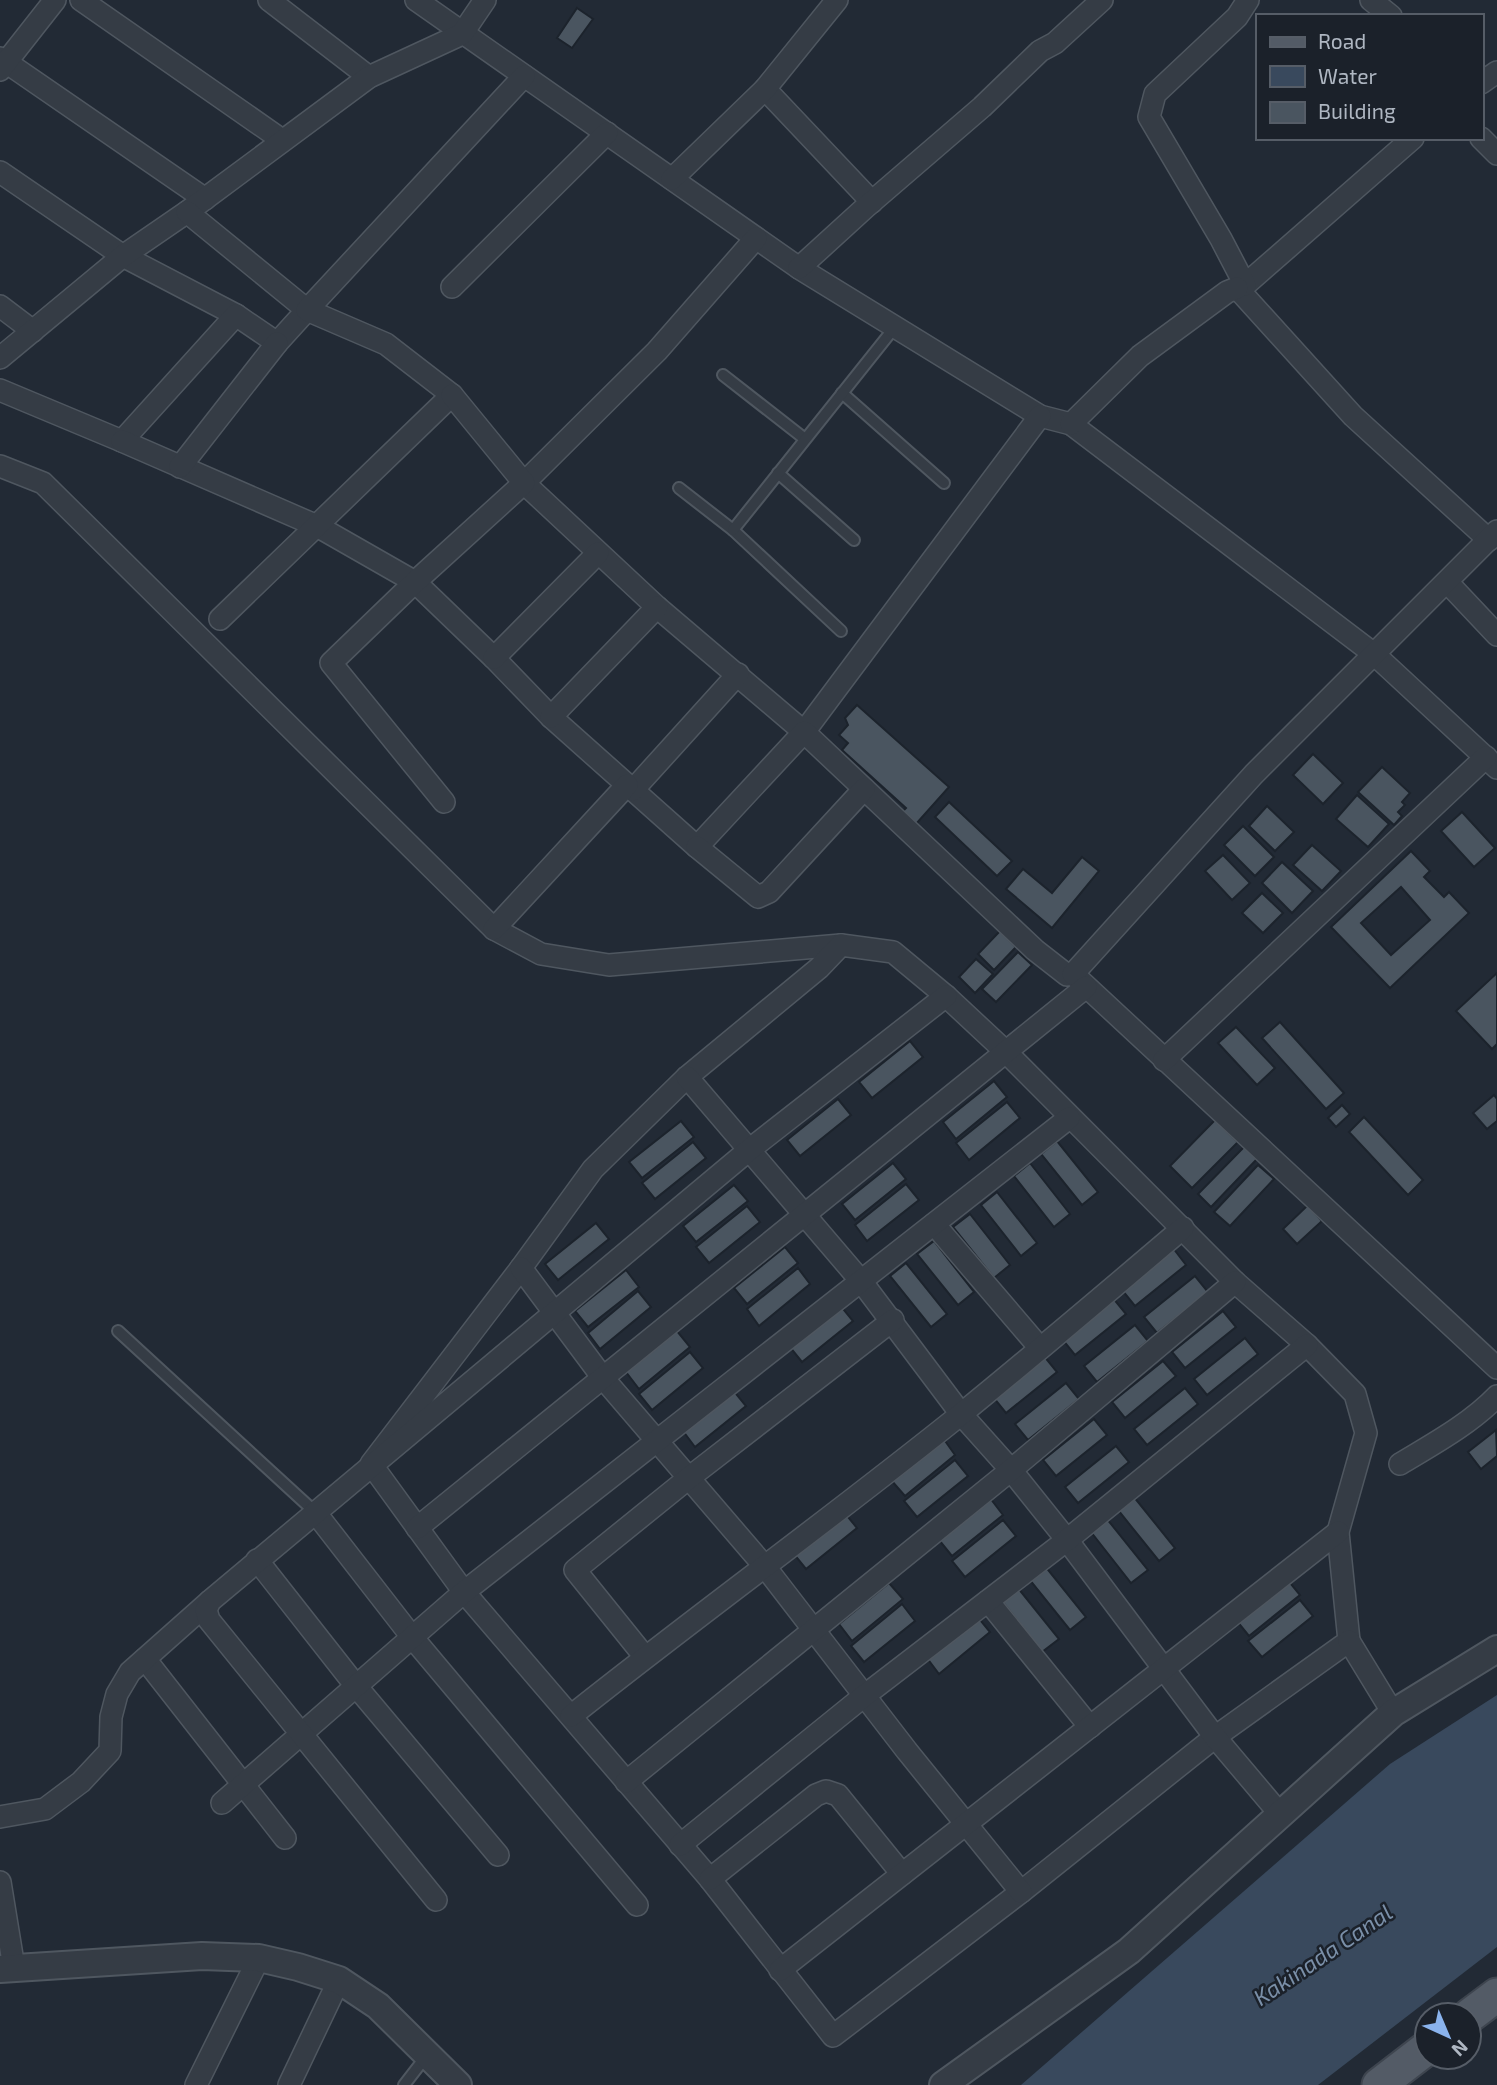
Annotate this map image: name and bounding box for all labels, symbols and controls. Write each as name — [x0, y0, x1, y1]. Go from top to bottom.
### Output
legend — [1256, 14, 1483, 140]
text: Road — [1318, 28, 1366, 53]
text: Water — [1318, 63, 1377, 88]
text: Building — [1318, 98, 1396, 123]
water label: Kakinada Canal — [1248, 1897, 1397, 2011]
north arrow — [1413, 2001, 1483, 2071]
text: N — [1447, 2036, 1473, 2062]

